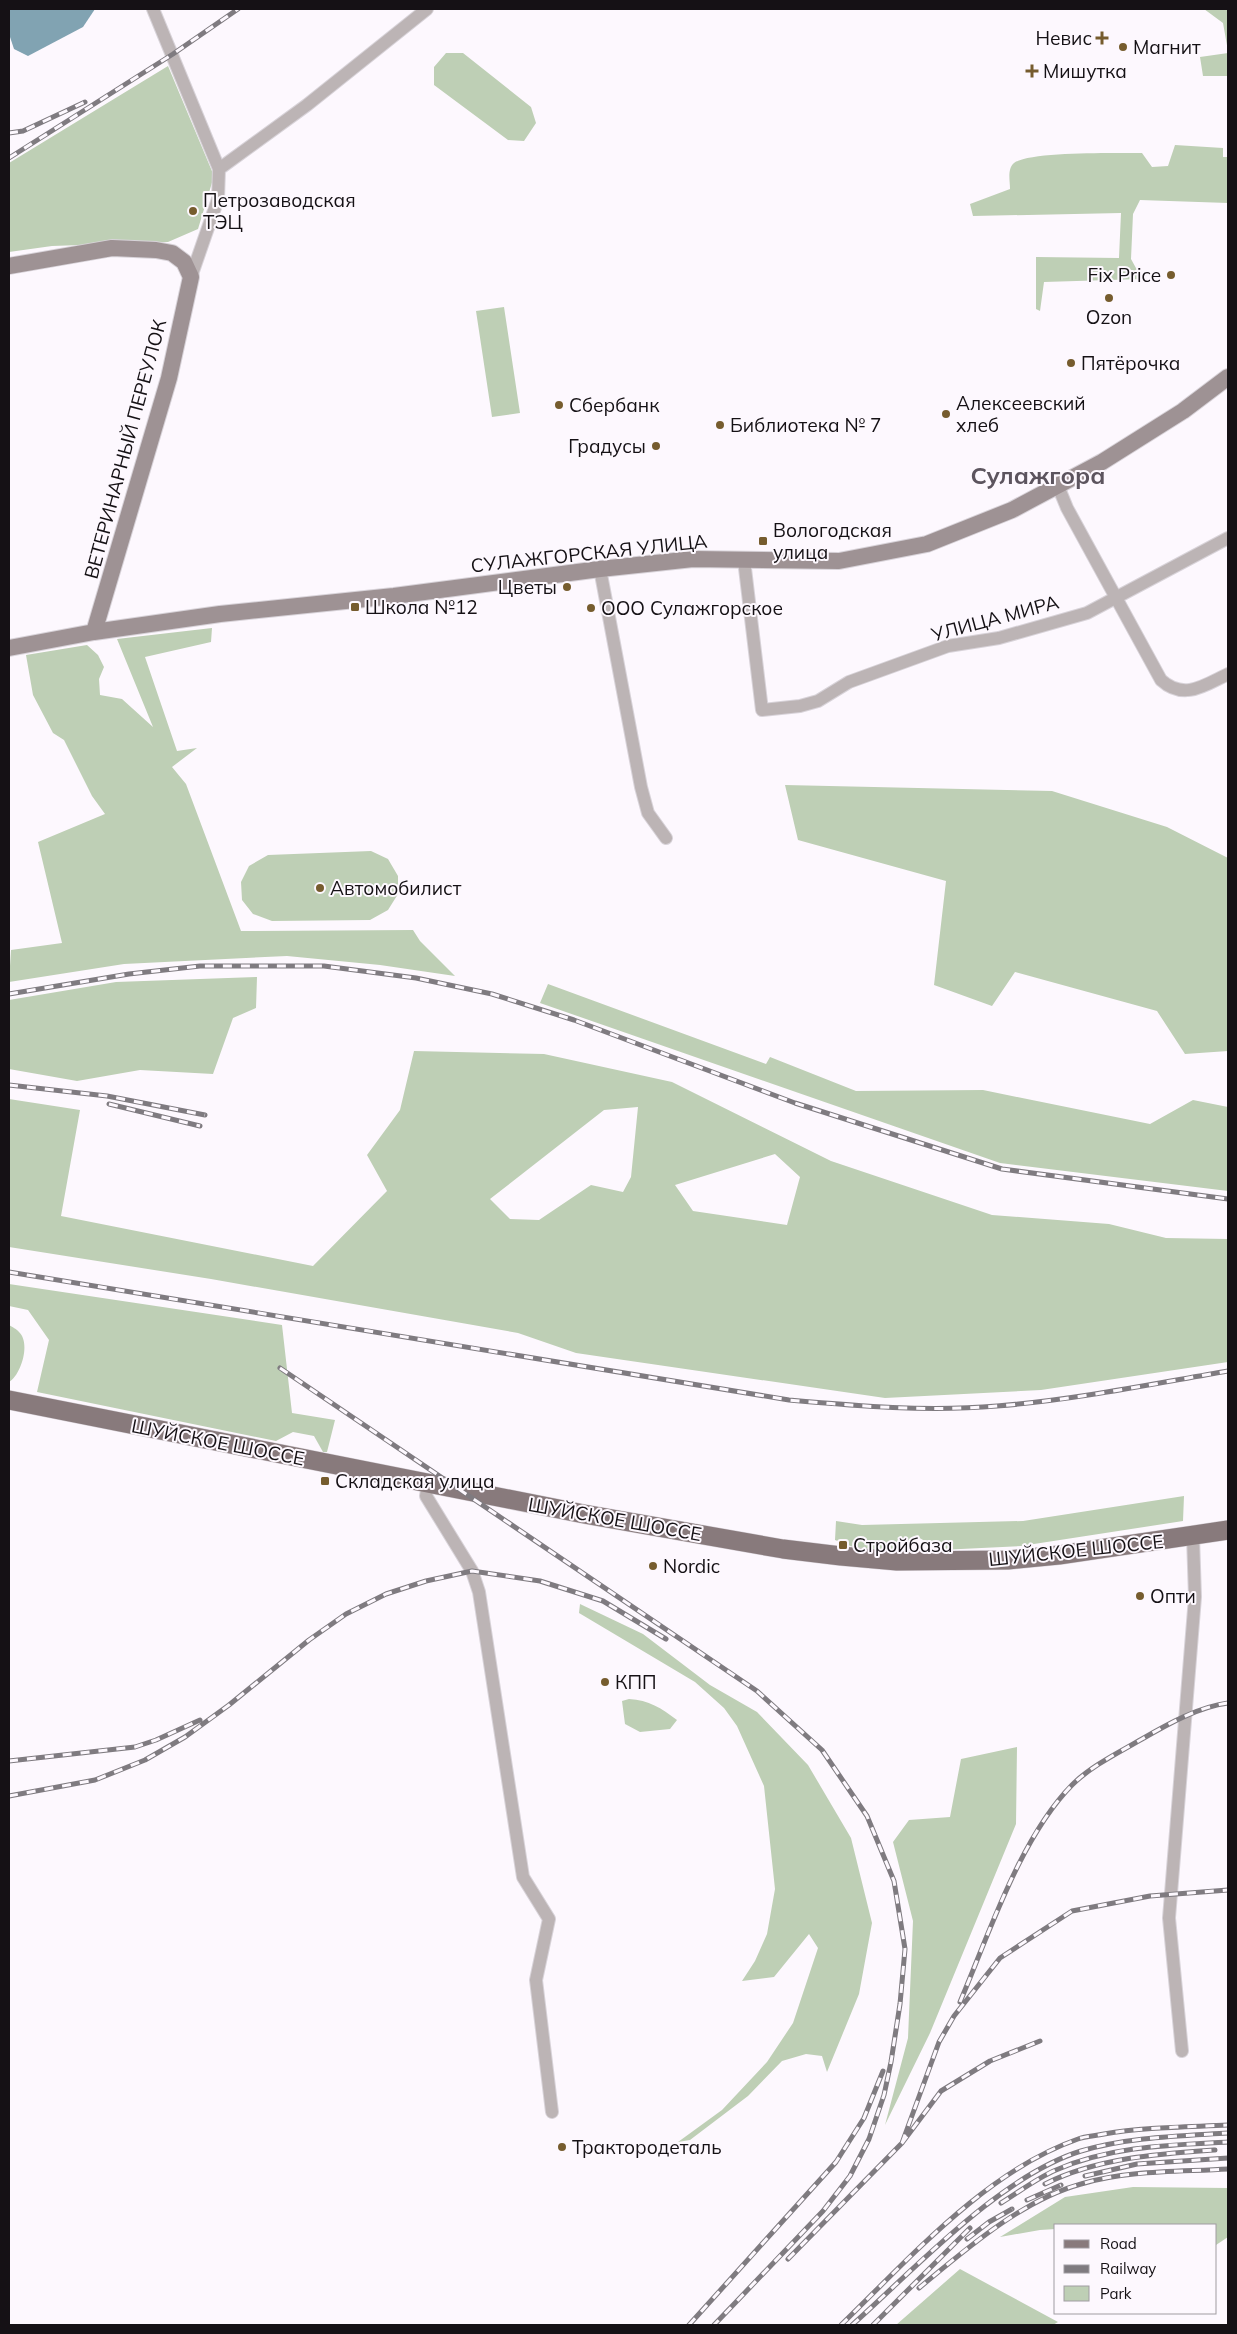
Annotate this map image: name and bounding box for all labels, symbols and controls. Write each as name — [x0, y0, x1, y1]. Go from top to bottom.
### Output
place label: Невис — [1035, 26, 1092, 50]
marker: Невис — [1096, 32, 1108, 44]
place label: Магнит — [1133, 35, 1201, 59]
marker: Магнит — [1117, 41, 1129, 53]
place label: Мишутка — [1043, 59, 1127, 83]
marker: Мишутка — [1025, 64, 1039, 78]
place label: Петрозаводская ТЭЦ — [203, 188, 356, 234]
marker: Петрозаводская ТЭЦ — [187, 205, 199, 217]
place label: Fix Price — [1088, 263, 1161, 287]
marker: Fix Price — [1165, 269, 1177, 281]
marker: Ozon — [1103, 292, 1115, 304]
place label: Ozon — [1086, 305, 1132, 329]
street label: ВЕТЕРИНАРНЫЙ ПЕРЕУЛОК — [79, 316, 171, 581]
place label: Пятёрочка — [1081, 351, 1180, 375]
marker: Пятёрочка — [1065, 357, 1077, 369]
place label: Алексеевский хлеб — [956, 391, 1086, 437]
place label: Сбербанк — [569, 393, 660, 417]
marker: Сбербанк — [553, 399, 565, 411]
marker: Алексеевский хлеб — [940, 408, 952, 420]
place label: Библиотека № 7 — [730, 413, 881, 437]
marker: Библиотека № 7 — [714, 419, 726, 431]
place label: Градусы — [568, 434, 646, 458]
marker: Градусы — [650, 440, 662, 452]
district label: Сулажгора — [970, 460, 1106, 490]
place label: Вологодская улица — [773, 518, 892, 564]
street label: СУЛАЖГОРСКАЯ УЛИЦА — [469, 529, 709, 577]
marker: Вологодская улица — [757, 535, 769, 547]
place label: Цветы — [498, 575, 557, 599]
marker: Цветы — [561, 581, 573, 593]
street label: УЛИЦА МИРА — [928, 589, 1061, 647]
place label: Школа №12 — [365, 595, 478, 619]
place label: ООО Сулажгорское — [601, 596, 783, 620]
marker: Школа №12 — [349, 601, 361, 613]
marker: ООО Сулажгорское — [585, 602, 597, 614]
place label: Автомобилист — [330, 876, 462, 900]
marker: Автомобилист — [314, 882, 326, 894]
street label: ШУЙСКОЕ ШОССЕ — [129, 1413, 307, 1471]
place label: Складская улица — [335, 1469, 495, 1493]
marker: Складская улица — [319, 1475, 331, 1487]
street label: ШУЙСКОЕ ШОССЕ — [526, 1492, 704, 1546]
street label: ШУЙСКОЕ ШОССЕ — [987, 1529, 1165, 1571]
place label: Стройбаза — [853, 1533, 952, 1557]
marker: Стройбаза — [837, 1539, 849, 1551]
place label: Nordic — [663, 1554, 720, 1578]
marker: Nordic — [647, 1560, 659, 1572]
place label: Опти — [1150, 1584, 1196, 1608]
marker: Опти — [1134, 1590, 1146, 1602]
place label: КПП — [615, 1670, 657, 1694]
marker: КПП — [599, 1676, 611, 1688]
place label: Трактородеталь — [572, 2135, 722, 2159]
marker: Трактородеталь — [556, 2141, 568, 2153]
legend — [1054, 2224, 1217, 2314]
text: Road — [1100, 2234, 1137, 2253]
text: Railway — [1100, 2259, 1156, 2278]
text: Park — [1100, 2284, 1132, 2303]

